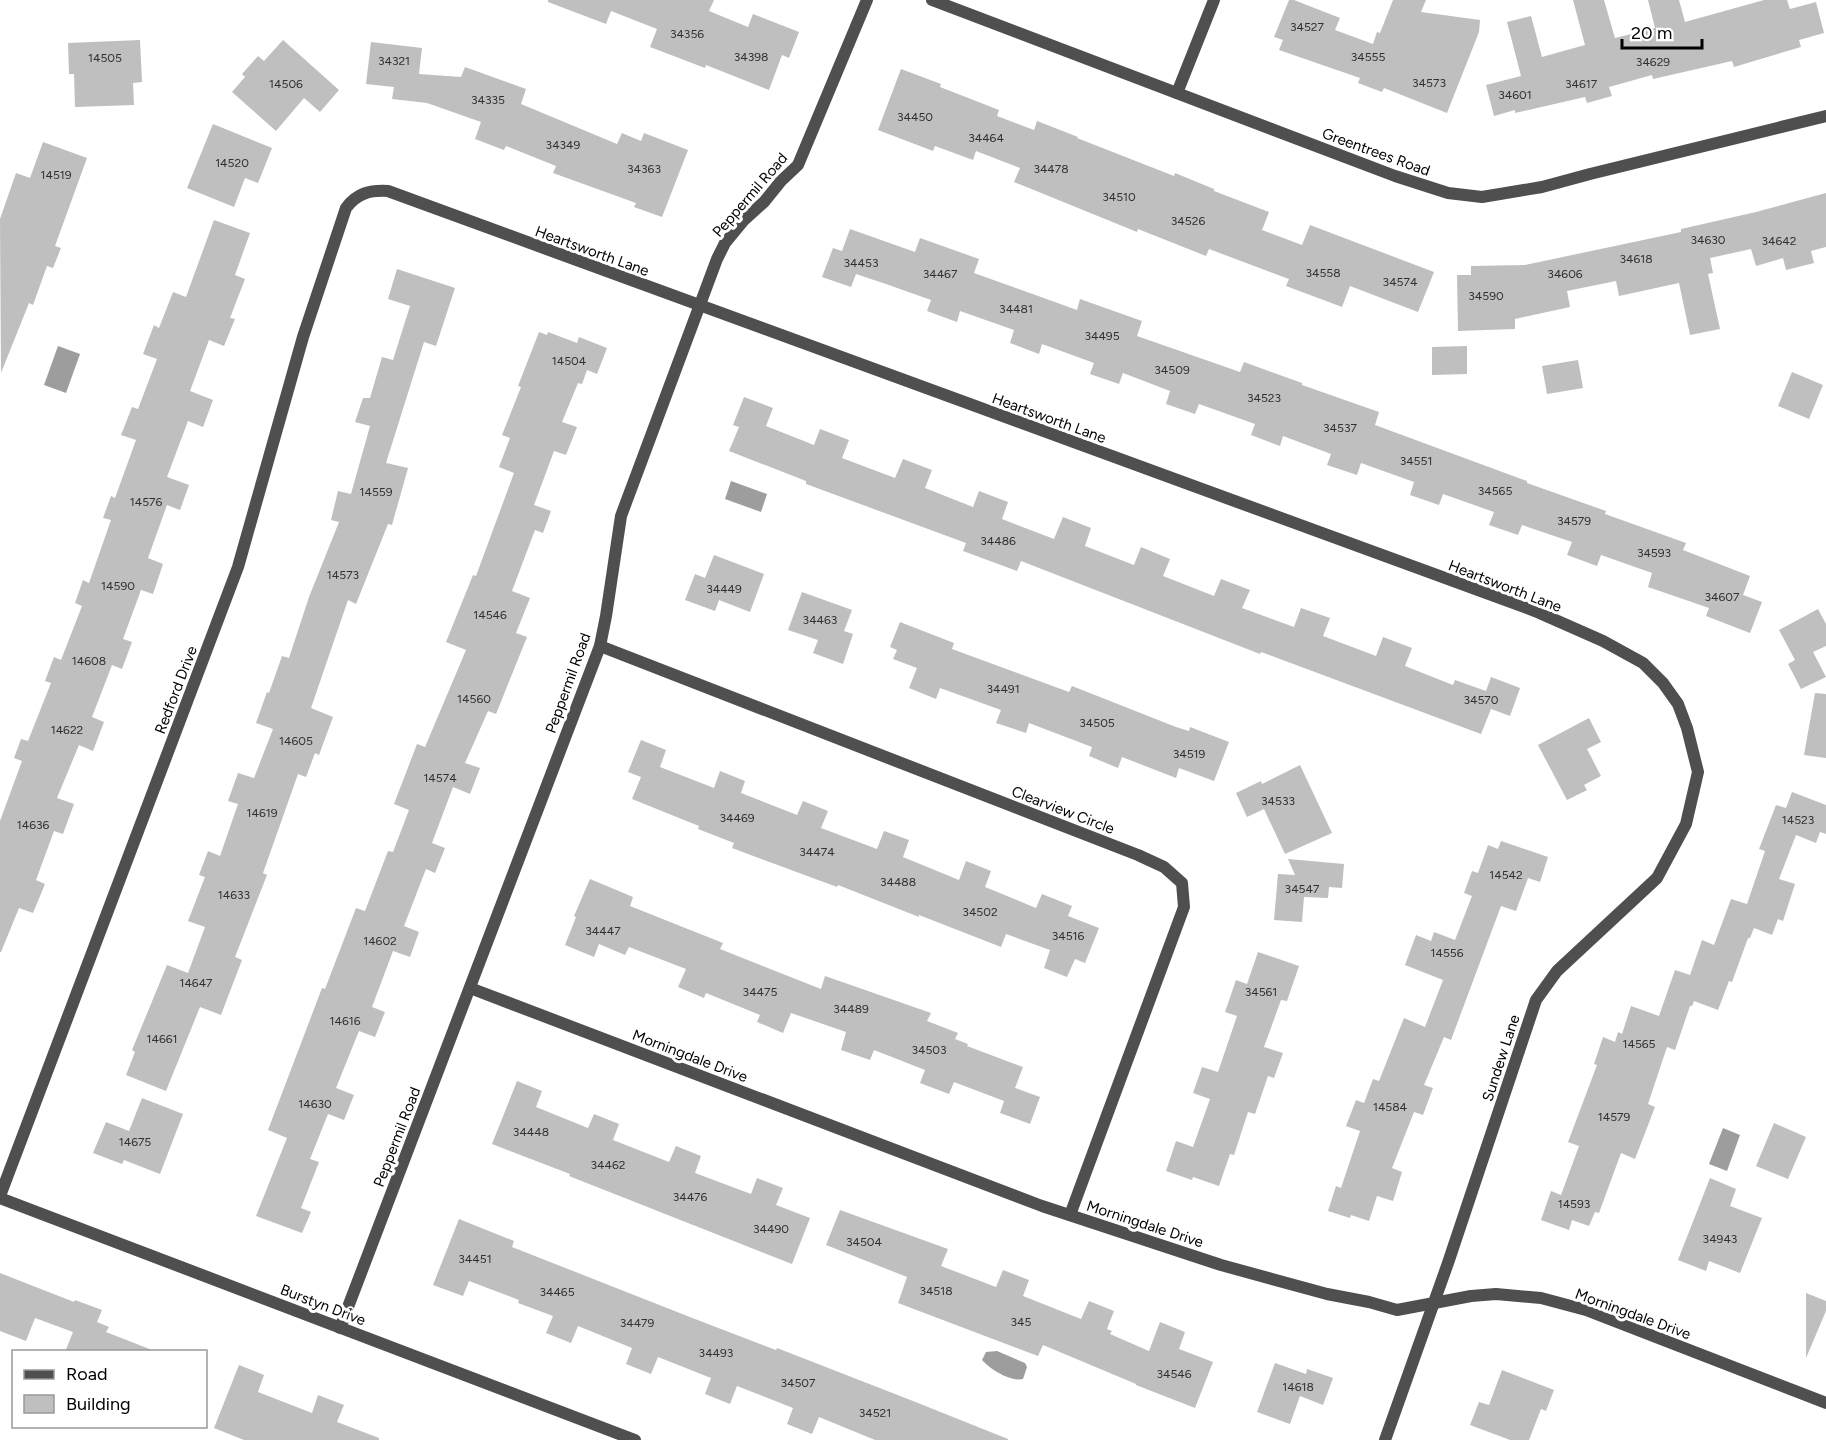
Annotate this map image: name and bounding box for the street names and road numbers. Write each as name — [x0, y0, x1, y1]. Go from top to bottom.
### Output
street label: Greentrees Road — [1320, 124, 1432, 180]
street label: Peppermil Road — [709, 149, 791, 241]
street label: Heartsworth Lane — [533, 222, 651, 280]
street label: Heartsworth Lane — [990, 389, 1108, 447]
street label: Heartsworth Lane — [1446, 556, 1564, 616]
street label: Peppermil Road — [542, 630, 594, 736]
street label: Redford Drive — [151, 643, 201, 737]
street label: Clearview Circle — [1009, 782, 1117, 838]
street label: Sundew Lane — [1479, 1012, 1523, 1104]
street label: Morningdale Drive — [630, 1026, 750, 1086]
street label: Peppermil Road — [370, 1085, 424, 1189]
street label: Morningdale Drive — [1084, 1197, 1206, 1251]
street label: Burstyn Drive — [278, 1280, 368, 1330]
street label: Morningdale Drive — [1573, 1285, 1693, 1343]

